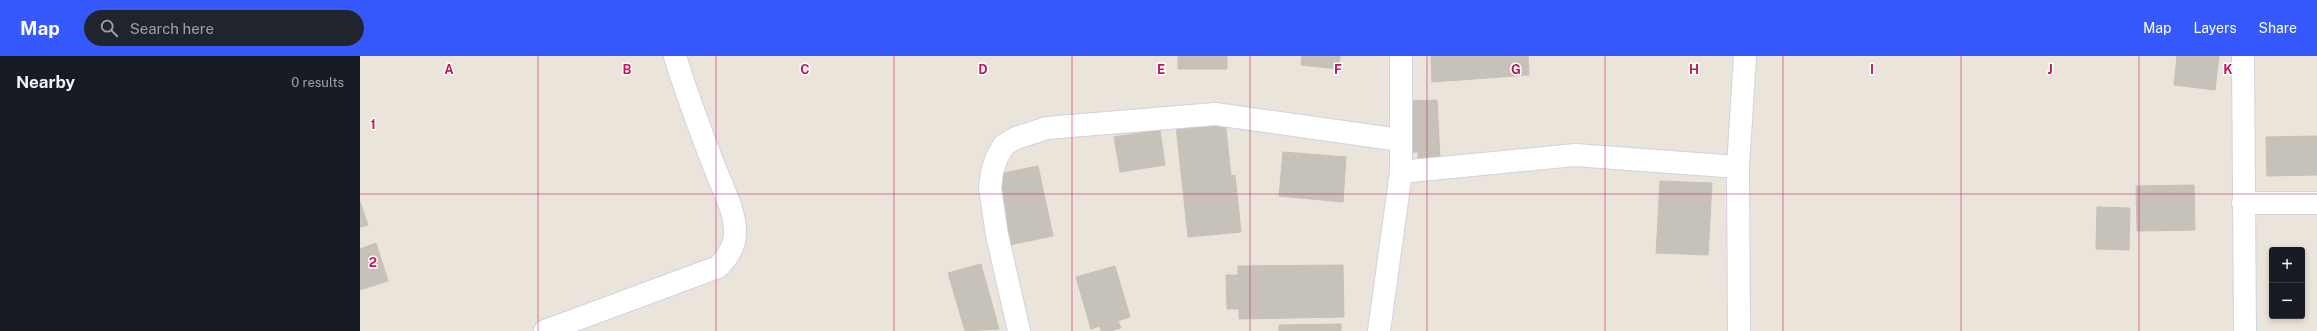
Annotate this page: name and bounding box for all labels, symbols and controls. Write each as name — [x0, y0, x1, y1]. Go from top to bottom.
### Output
search box — [84, 10, 364, 46]
text: Map — [20, 17, 60, 39]
icon: search — [98, 17, 120, 39]
text: Search here — [130, 20, 214, 37]
text: Map — [2143, 20, 2171, 36]
text: Layers — [2193, 20, 2237, 36]
text: Share — [2259, 20, 2297, 36]
text: A — [444, 62, 454, 77]
text: B — [623, 62, 632, 77]
text: C — [800, 62, 810, 77]
text: D — [978, 62, 988, 77]
text: E — [1157, 62, 1165, 77]
text: F — [1334, 62, 1342, 77]
text: G — [1511, 62, 1521, 77]
text: H — [1689, 62, 1699, 77]
text: I — [1870, 62, 1874, 77]
text: J — [2047, 62, 2053, 77]
text: K — [2223, 62, 2233, 77]
text: Nearby — [16, 72, 75, 92]
text: 0 results — [291, 75, 344, 90]
text: 1 — [370, 117, 376, 132]
map controls — [2269, 247, 2305, 319]
button: + — [2269, 247, 2305, 283]
text: 2 — [369, 255, 377, 270]
button: − — [2269, 283, 2305, 319]

